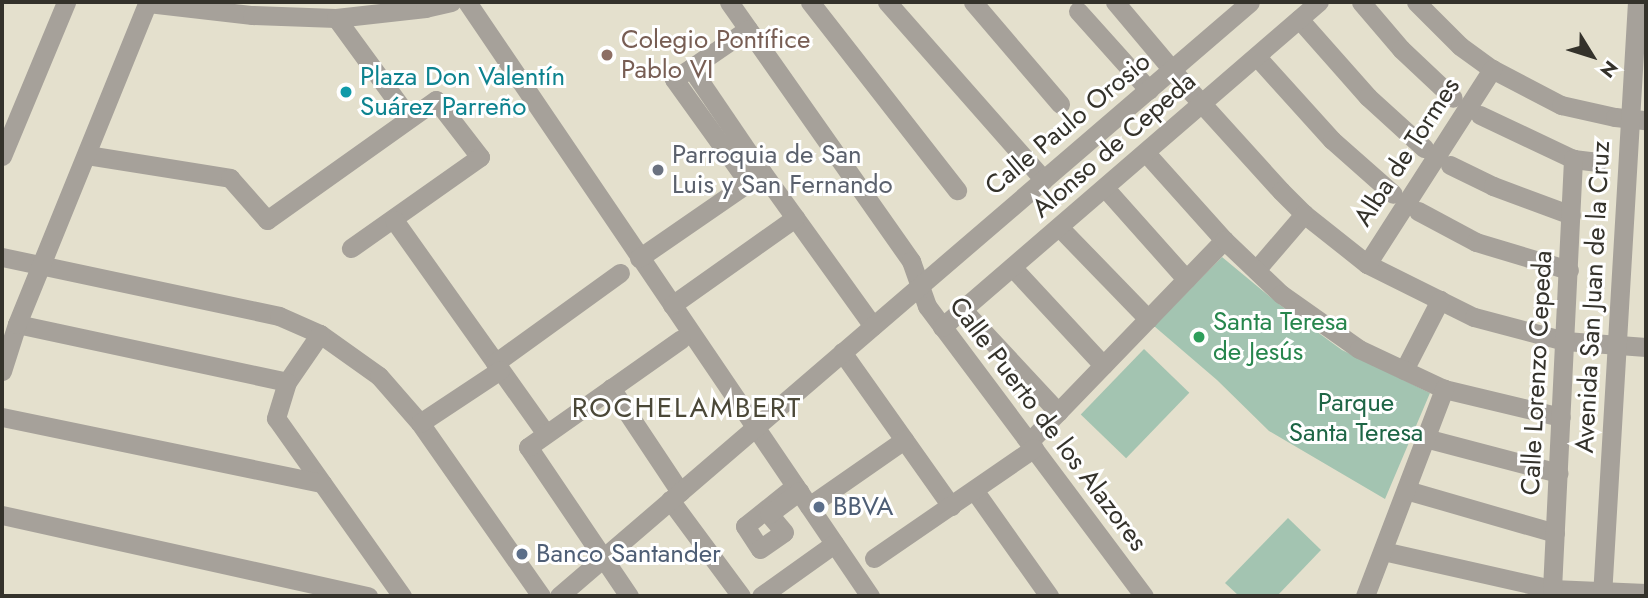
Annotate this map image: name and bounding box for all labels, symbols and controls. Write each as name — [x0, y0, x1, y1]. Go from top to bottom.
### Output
north arrow — [1557, 21, 1627, 91]
place label: Colegio Pontífice Pablo VI — [621, 24, 810, 86]
street label: Calle Paulo Orosio — [979, 46, 1157, 202]
marker: Colegio Pontífice Pablo VI — [599, 47, 615, 63]
text: N — [1594, 55, 1624, 83]
place label: Plaza Don Valentín Suárez Parreño — [360, 61, 565, 122]
street label: Alonso de Cepeda — [1026, 66, 1202, 224]
street label: Alba de Tormes — [1347, 72, 1467, 232]
marker: Plaza Don Valentín Suárez Parreño — [338, 84, 354, 100]
place label: Parroquia de San Luis y San Fernando — [672, 139, 893, 200]
street label: Avenida San Juan de la Cruz — [1569, 140, 1617, 454]
marker: Parroquia de San Luis y San Fernando — [650, 162, 666, 178]
street label: Calle Lorenzo Cepeda — [1515, 250, 1559, 496]
street label: Calle Puerto de los Alazores — [942, 291, 1154, 557]
place label: Santa Teresa de Jesús — [1213, 306, 1348, 368]
marker: Santa Teresa de Jesús — [1191, 329, 1207, 345]
park label: Parque Santa Teresa — [1289, 387, 1423, 448]
district label: ROCHELAMBERT — [573, 391, 801, 425]
place label: BBVA — [833, 491, 893, 523]
marker: BBVA — [811, 499, 827, 515]
place label: Banco Santander — [536, 538, 721, 570]
marker: Banco Santander — [514, 546, 530, 562]

